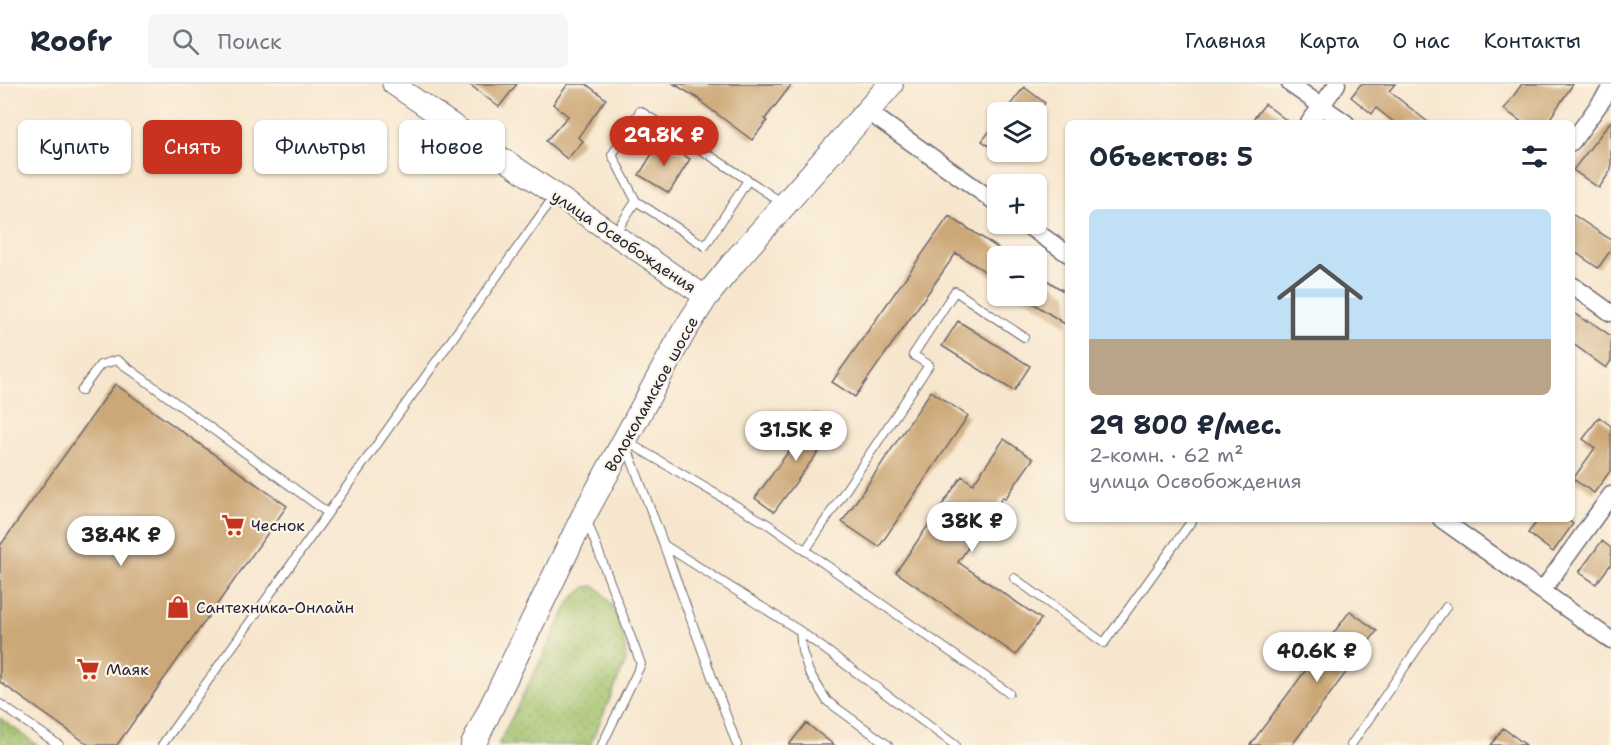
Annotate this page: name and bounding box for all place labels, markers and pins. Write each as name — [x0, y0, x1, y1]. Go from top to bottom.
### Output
pin: 29.8K ₽ — [609, 116, 719, 167]
pin: 31.5K ₽ — [741, 411, 851, 462]
pin: 38K ₽ — [930, 502, 1014, 553]
supermarket icon: Чеснок — [220, 512, 246, 538]
place label: Чеснок — [251, 515, 305, 536]
pin: 38.4K ₽ — [66, 516, 176, 567]
shop icon: Сантехника-Онлайн — [165, 594, 191, 620]
place label: Сантехника-Онлайн — [196, 597, 354, 618]
pin: 40.6K ₽ — [1262, 632, 1372, 683]
supermarket icon: Маяк — [75, 656, 101, 682]
place label: Маяк — [106, 659, 149, 680]

